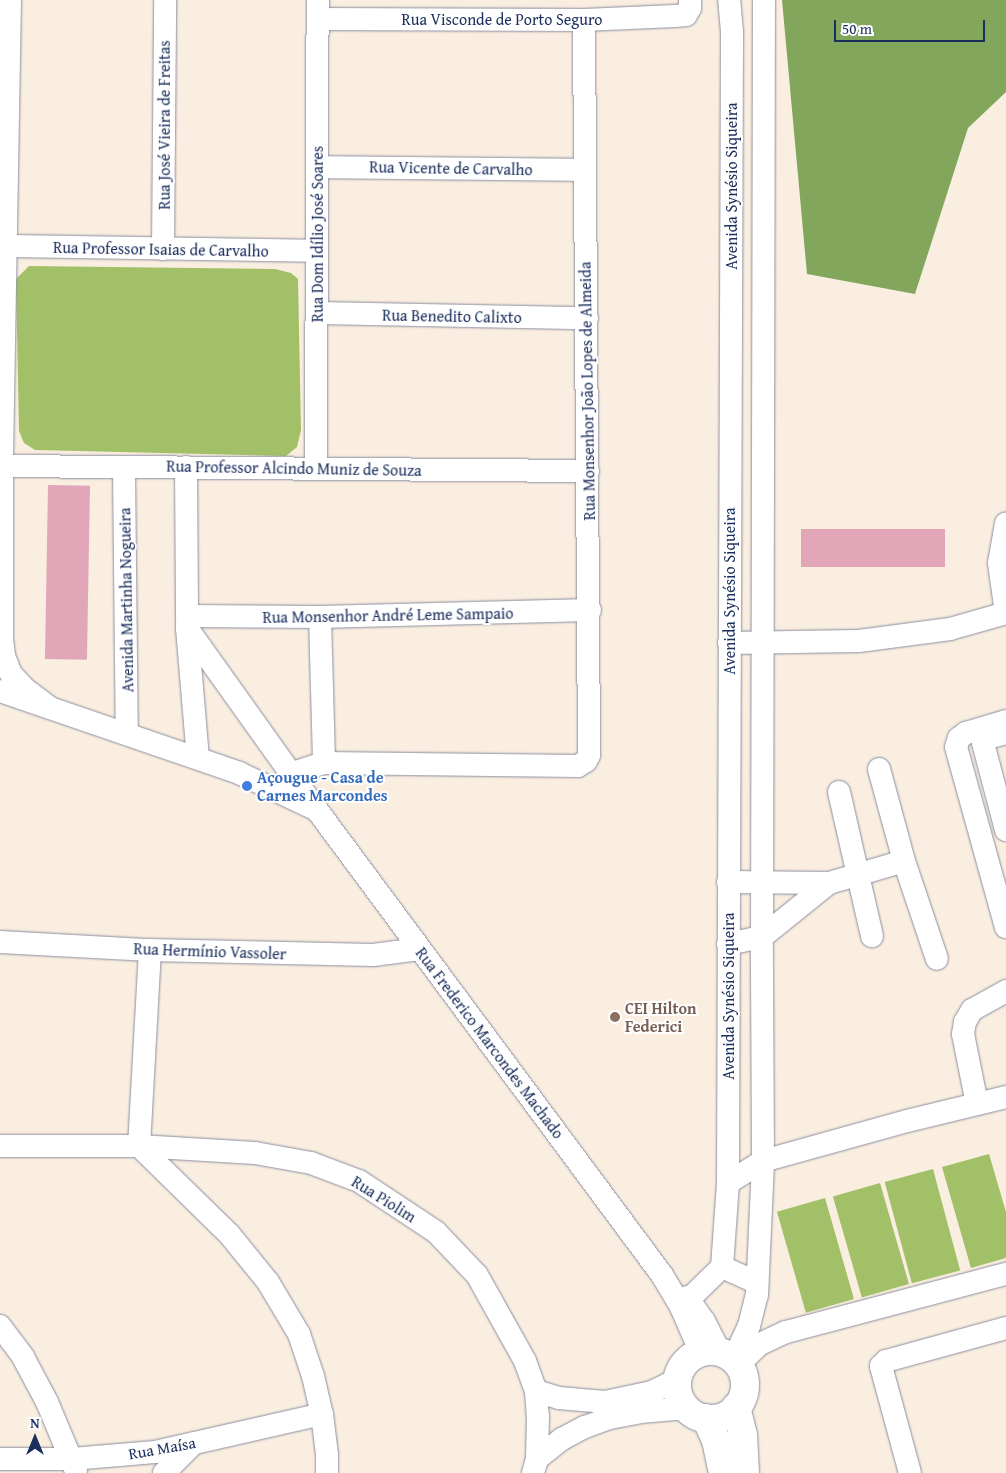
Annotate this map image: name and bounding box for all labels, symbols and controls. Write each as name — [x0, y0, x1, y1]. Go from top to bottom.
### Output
street label: Rua Visconde de Porto Seguro — [402, 9, 602, 29]
scale bar — [836, 10, 987, 42]
text: 50 m — [842, 18, 872, 39]
street label: Rua José Vieira de Freitas — [154, 40, 174, 210]
street label: Avenida Synésio Siqueira — [721, 102, 741, 270]
street label: Rua Dom Idílio José Soares — [307, 146, 327, 322]
street label: Rua Vicente de Carvalho — [369, 157, 533, 179]
street label: Rua Professor Isaias de Carvalho — [53, 238, 269, 260]
street label: Rua Monsenhor João Lopes de Almeida — [575, 262, 599, 520]
street label: Rua Benedito Calixto — [382, 305, 522, 327]
street label: Rua Professor Alcindo Muniz de Souza — [166, 456, 422, 480]
street label: Avenida Martinha Nogueira — [115, 507, 137, 693]
street label: Avenida Synésio Siqueira — [719, 507, 739, 675]
street label: Rua Monsenhor André Leme Sampaio — [262, 603, 514, 627]
place label: Açougue - Casa de Carnes Marcondes — [257, 767, 388, 805]
marker: Açougue - Casa de Carnes Marcondes — [241, 780, 253, 792]
street label: Avenida Synésio Siqueira — [718, 912, 738, 1080]
street label: Rua Hermínio Vassoler — [133, 939, 287, 963]
street label: Rua Frederico Marcondes Machado — [412, 944, 568, 1142]
place label: CEI Hilton Federici — [625, 998, 697, 1036]
marker: CEI Hilton Federici — [609, 1011, 621, 1023]
street label: Rua Piolim — [348, 1172, 420, 1226]
north arrow — [10, 1413, 60, 1463]
text: N — [30, 1413, 40, 1433]
street label: Rua Maísa — [127, 1433, 197, 1463]

